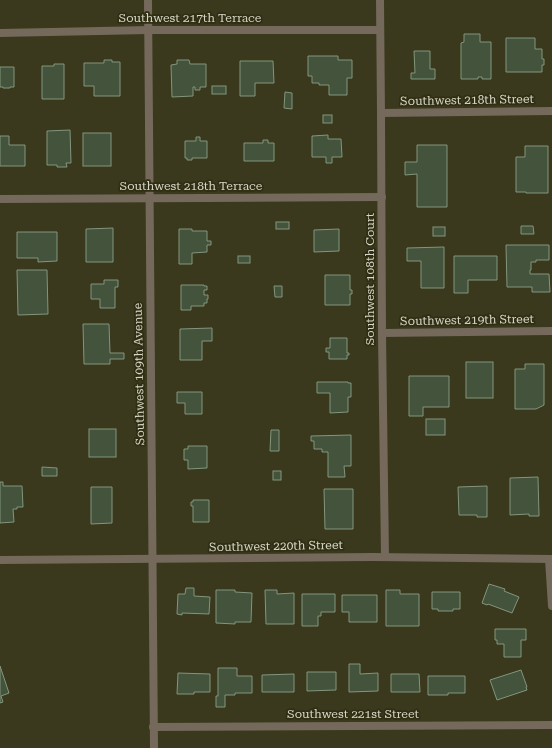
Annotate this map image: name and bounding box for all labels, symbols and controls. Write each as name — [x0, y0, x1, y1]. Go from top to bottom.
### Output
street label: Southwest 217th Terrace — [119, 11, 262, 25]
street label: Southwest 218th Street — [400, 92, 535, 108]
street label: Southwest 218th Terrace — [120, 179, 263, 193]
street label: Southwest 108th Court — [363, 212, 377, 345]
street label: Southwest 109th Avenue — [131, 302, 147, 445]
street label: Southwest 219th Street — [400, 312, 535, 328]
street label: Southwest 220th Street — [209, 538, 344, 554]
street label: Southwest 221st Street — [287, 707, 419, 721]

